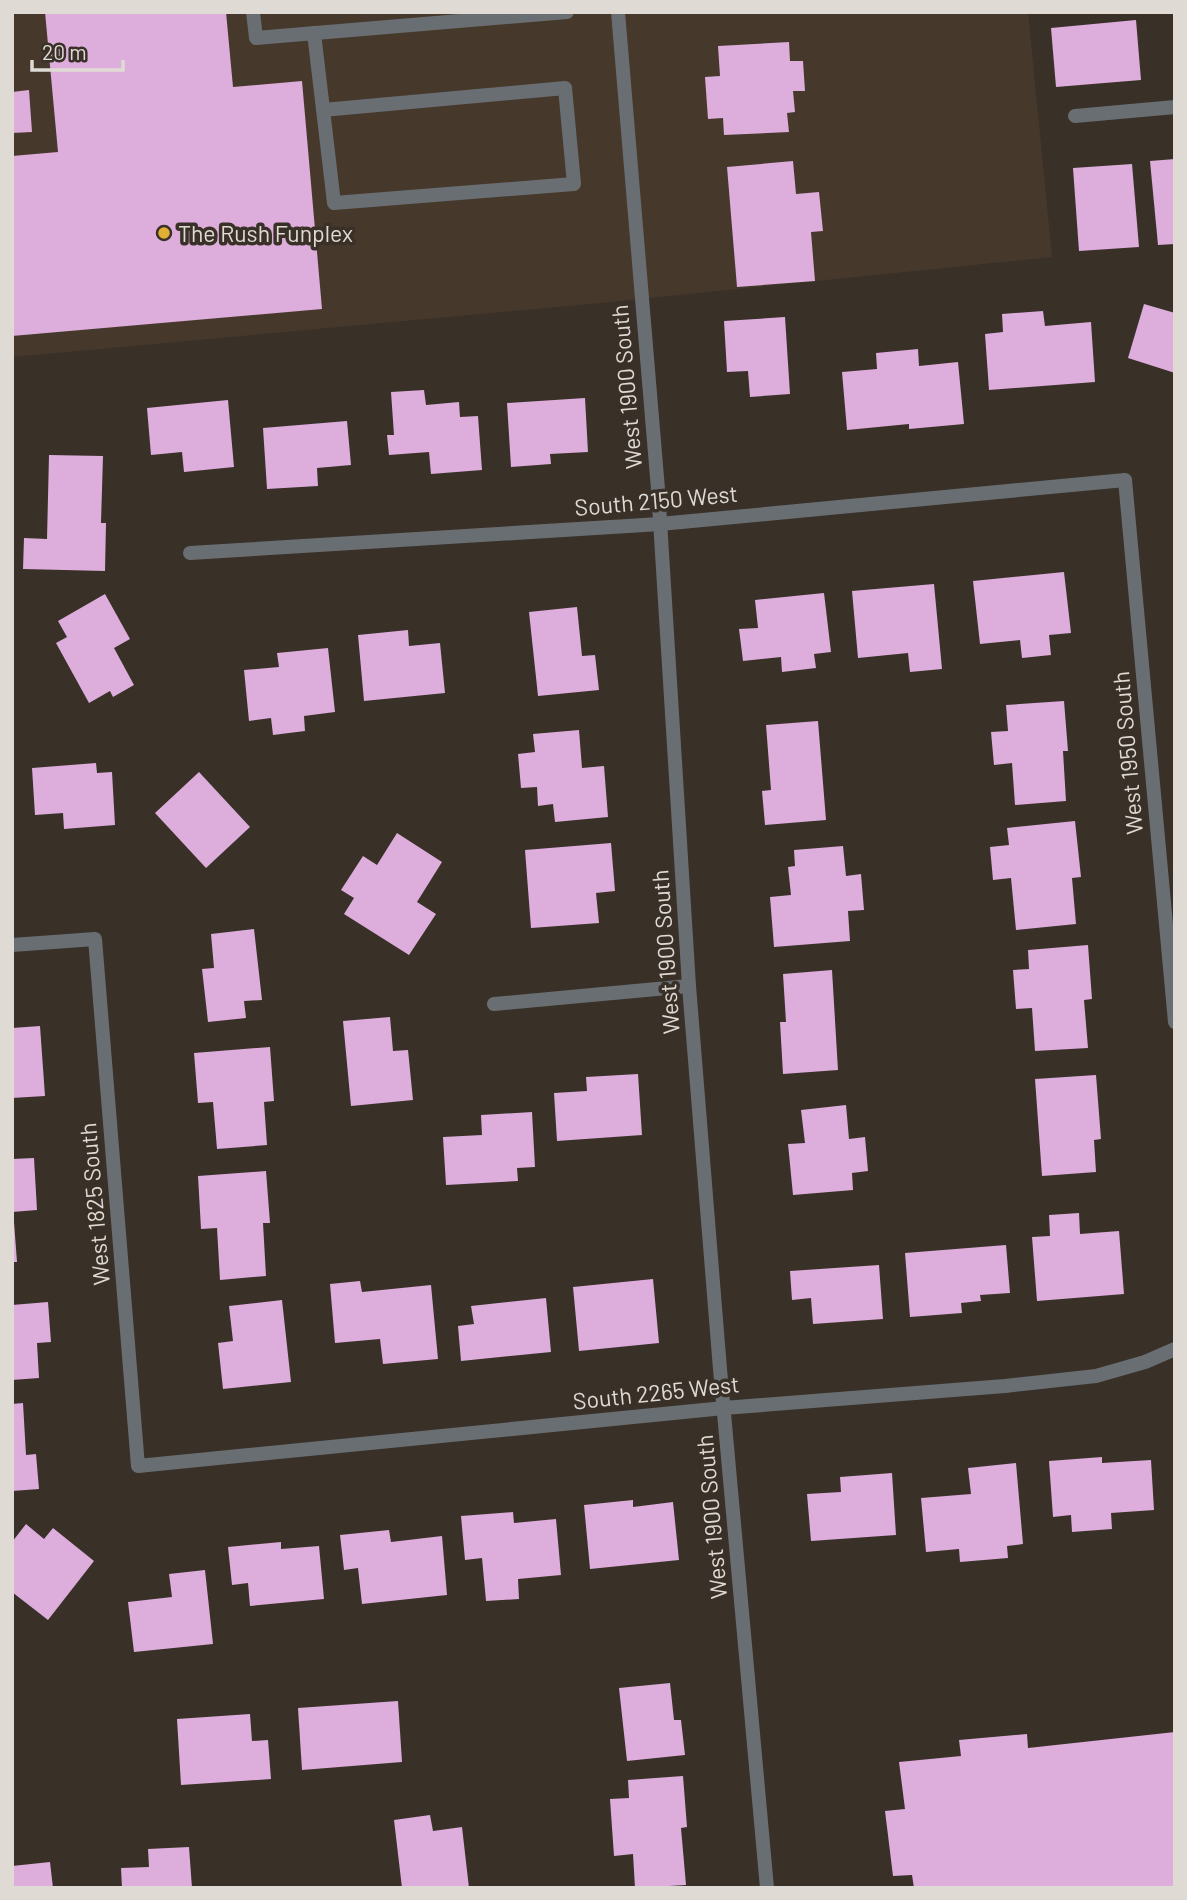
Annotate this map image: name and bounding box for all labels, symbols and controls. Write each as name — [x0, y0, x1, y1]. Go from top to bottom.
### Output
scale bar — [32, 28, 122, 72]
text: 20 m — [42, 39, 87, 64]
place label: The Rush Funplex — [178, 219, 353, 247]
marker: The Rush Funplex — [156, 225, 172, 241]
street label: West 1900 South — [605, 304, 647, 470]
street label: South 2150 West — [573, 479, 739, 521]
street label: West 1950 South — [1106, 670, 1148, 836]
street label: West 1900 South — [645, 869, 685, 1035]
street label: West 1825 South — [73, 1122, 115, 1286]
street label: South 2265 West — [571, 1369, 741, 1415]
street label: West 1900 South — [690, 1434, 732, 1600]

